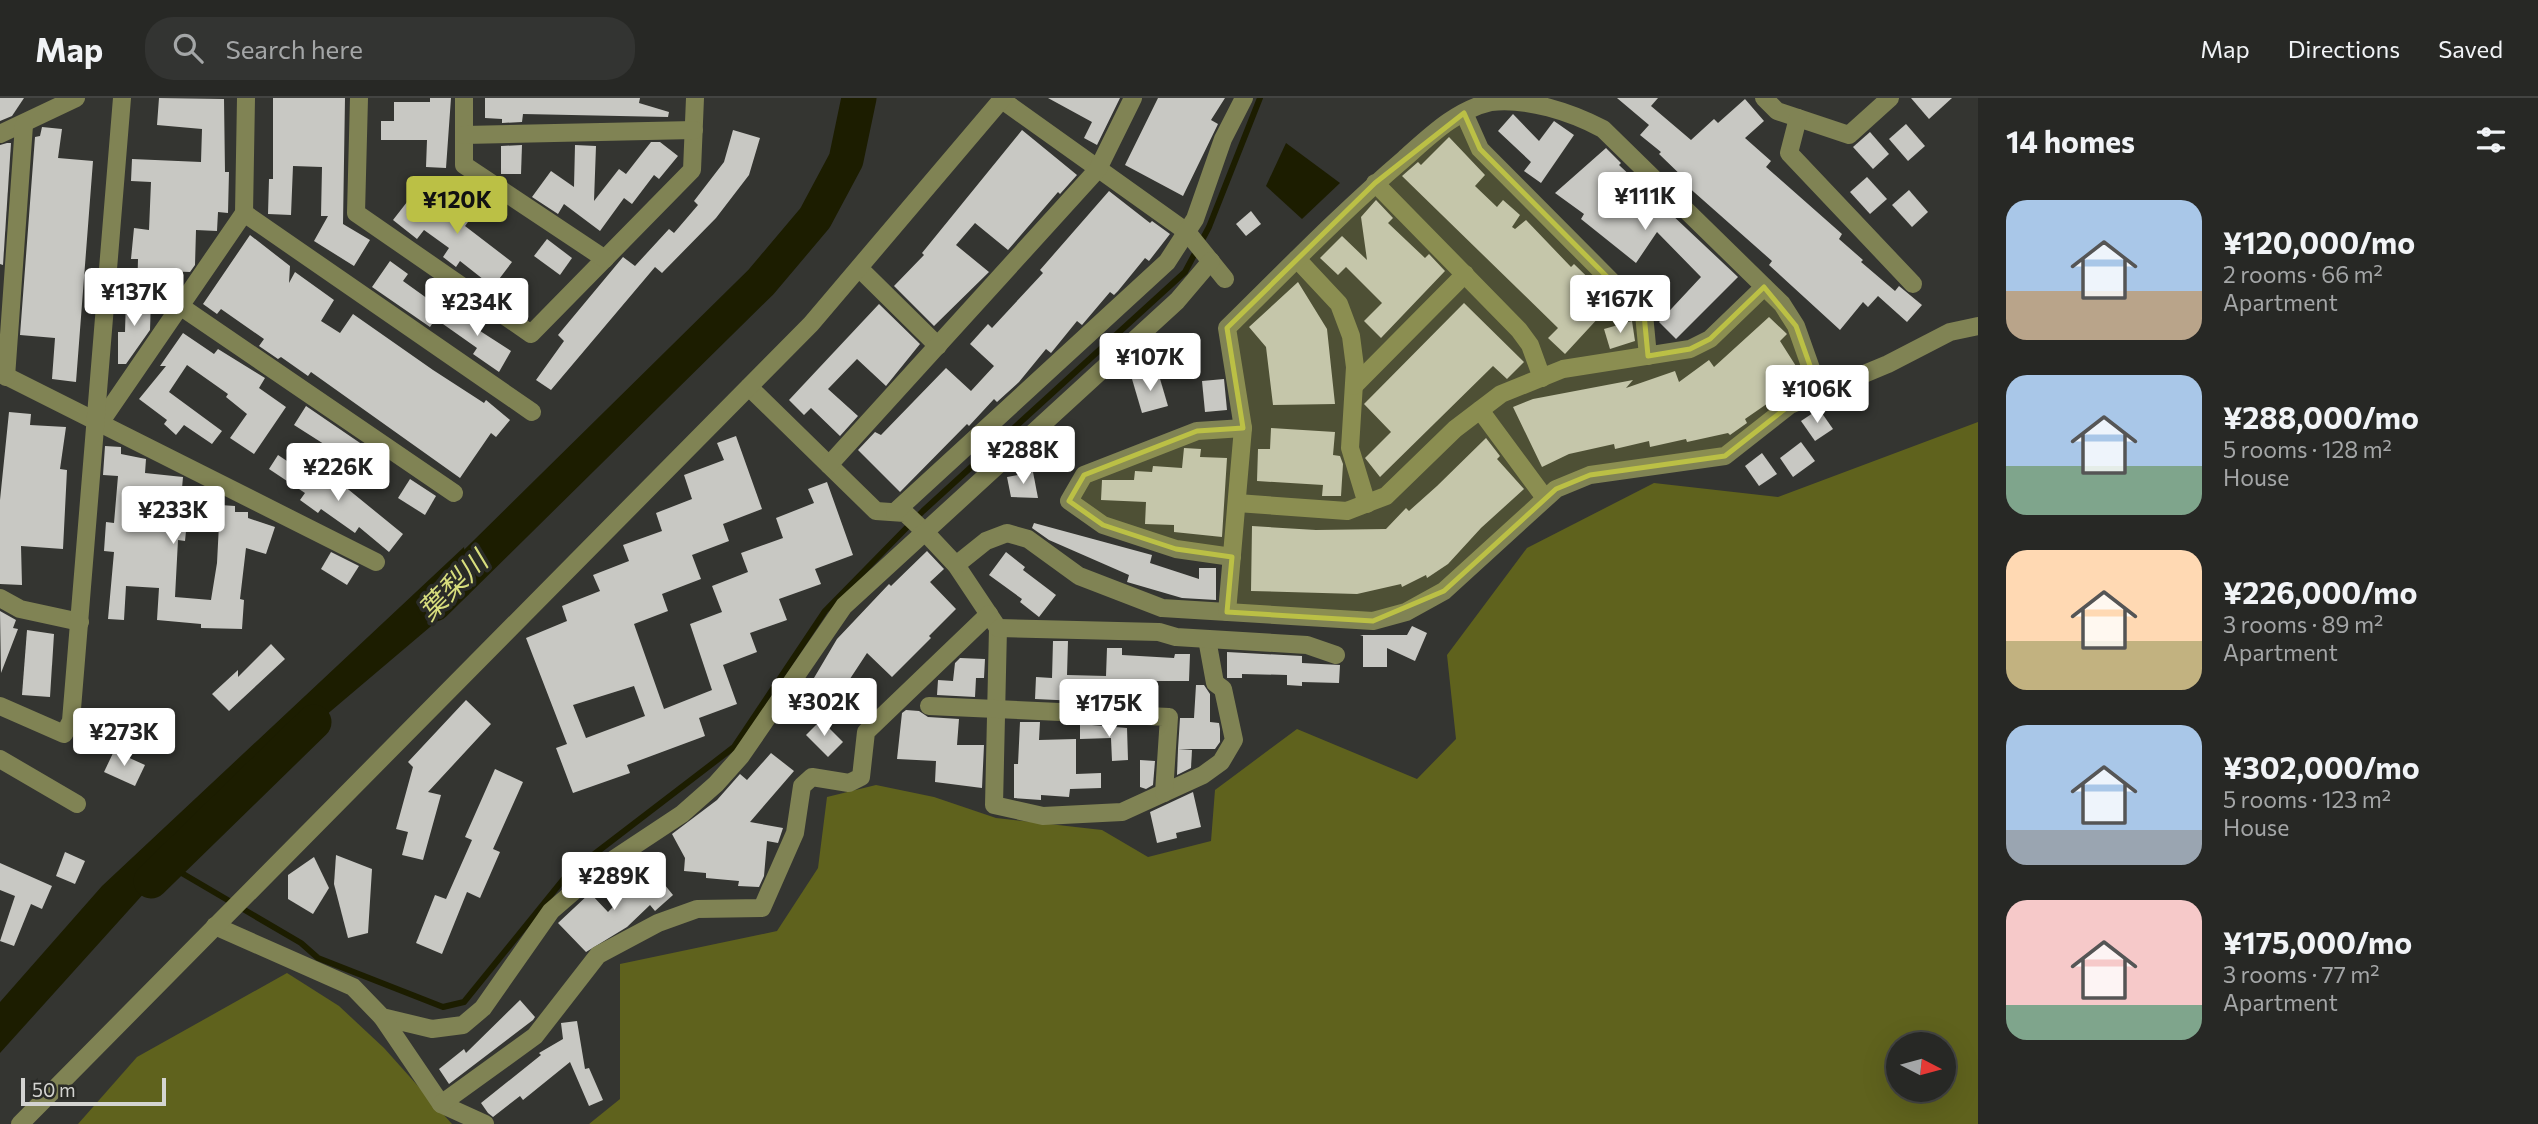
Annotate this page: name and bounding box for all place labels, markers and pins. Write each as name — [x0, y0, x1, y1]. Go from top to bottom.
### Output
pin: ¥111K — [1596, 172, 1694, 232]
pin: ¥120K — [408, 176, 506, 236]
pin: ¥137K — [85, 268, 183, 328]
pin: ¥167K — [1571, 275, 1669, 335]
pin: ¥234K — [428, 278, 526, 338]
pin: ¥107K — [1101, 334, 1199, 393]
pin: ¥106K — [1768, 366, 1866, 425]
pin: ¥288K — [974, 426, 1072, 486]
pin: ¥226K — [289, 444, 387, 503]
pin: ¥233K — [124, 486, 222, 546]
pin: ¥302K — [775, 678, 873, 738]
pin: ¥175K — [1060, 680, 1158, 739]
pin: ¥273K — [75, 708, 173, 768]
pin: ¥289K — [565, 852, 663, 912]

